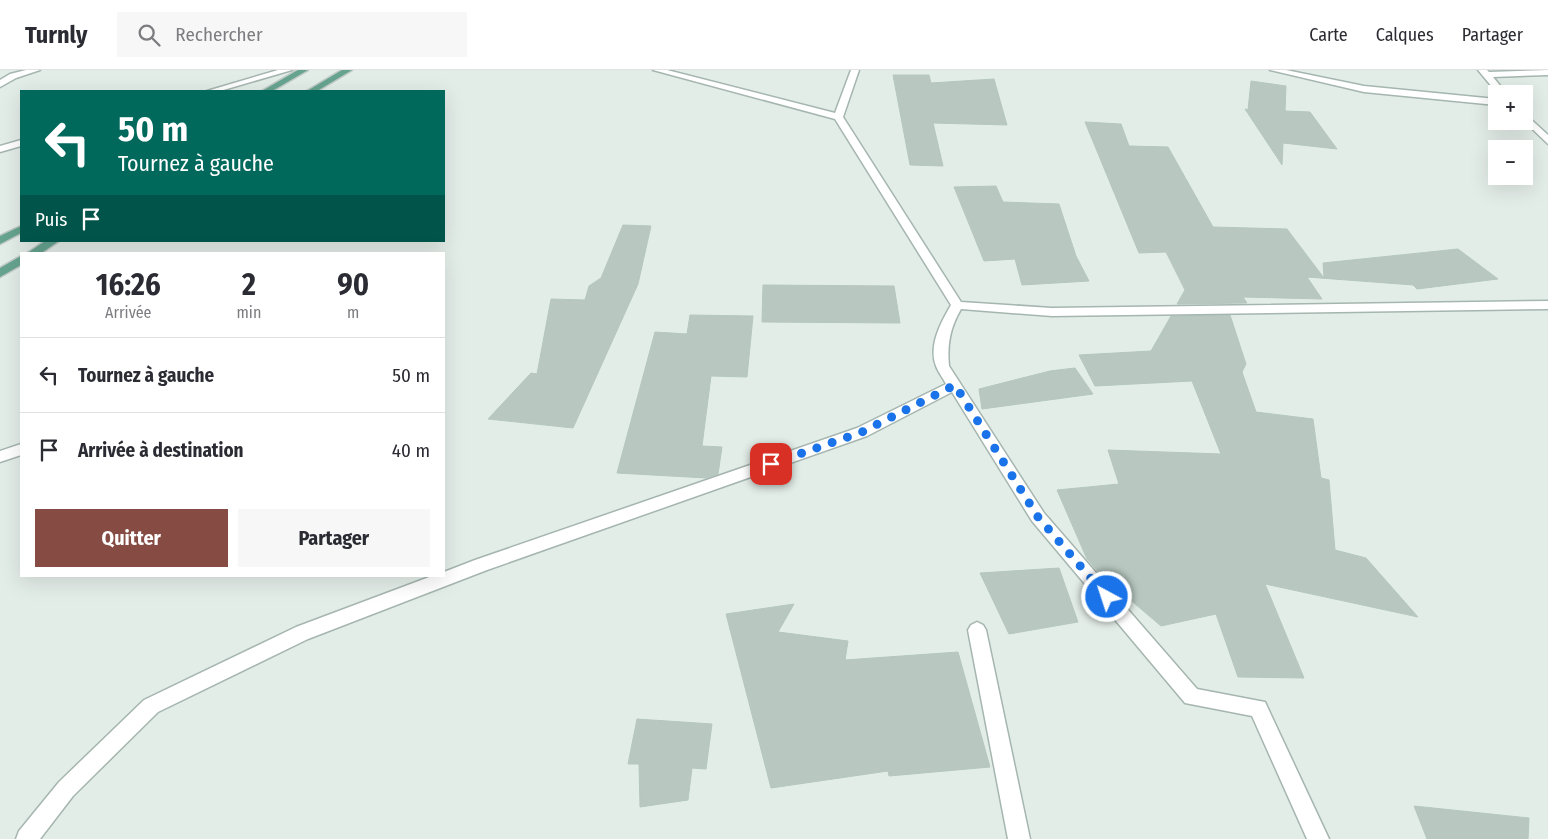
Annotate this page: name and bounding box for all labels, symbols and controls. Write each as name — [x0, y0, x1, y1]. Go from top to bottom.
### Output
search box — [117, 12, 467, 57]
text: Turnly — [25, 21, 87, 49]
icon: search — [135, 21, 163, 49]
text: Rechercher — [175, 23, 263, 46]
text: Carte — [1309, 24, 1348, 46]
text: Calques — [1376, 24, 1434, 46]
text: Partager — [1462, 24, 1523, 46]
map controls — [1488, 85, 1533, 185]
button: + — [1488, 85, 1533, 130]
text: 50 m — [118, 108, 188, 150]
icon: left — [35, 110, 100, 175]
button: − — [1488, 140, 1533, 185]
text: Tournez à gauche — [118, 150, 274, 177]
icon: arrive — [77, 205, 105, 233]
text: Puis — [35, 208, 67, 231]
text: 16:26 — [96, 267, 161, 303]
text: 2 — [242, 267, 256, 303]
text: 90 — [337, 267, 369, 303]
text: Arrivée — [105, 303, 152, 322]
text: min — [237, 303, 261, 322]
text: m — [347, 303, 359, 322]
icon: left — [35, 361, 63, 389]
text: Tournez à gauche — [78, 364, 214, 387]
text: 50 m — [392, 364, 430, 387]
icon: arrive — [35, 436, 63, 464]
text: Arrivée à destination — [78, 439, 244, 462]
text: 40 m — [392, 439, 430, 462]
pin — [750, 443, 792, 485]
icon: arrive — [757, 450, 785, 478]
button: Quitter — [35, 509, 228, 567]
button: Partager — [238, 509, 430, 567]
position arrow — [1080, 570, 1132, 622]

